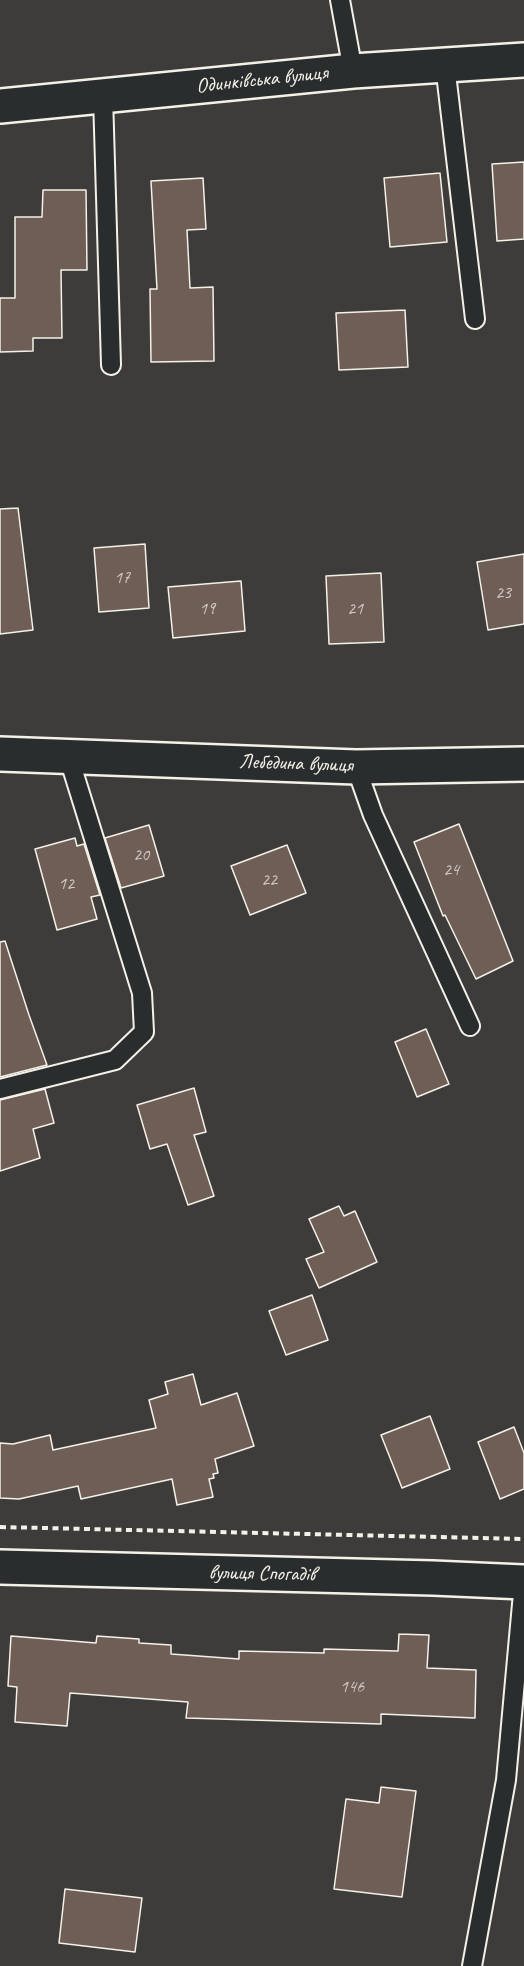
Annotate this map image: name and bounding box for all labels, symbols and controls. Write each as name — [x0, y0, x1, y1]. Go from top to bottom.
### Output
street label: Одинківська вулиця — [195, 61, 329, 99]
house number: 17 — [114, 567, 130, 589]
house number: 23 — [495, 582, 511, 604]
house number: 19 — [199, 598, 215, 620]
house number: 21 — [347, 598, 363, 620]
street label: Лебедина вулиця — [239, 749, 353, 779]
house number: 20 — [133, 844, 149, 866]
house number: 24 — [443, 859, 459, 881]
house number: 22 — [261, 869, 277, 891]
house number: 12 — [58, 873, 74, 895]
street label: вулиця Спогадів — [208, 1560, 316, 1588]
house number: 146 — [340, 1676, 364, 1698]

